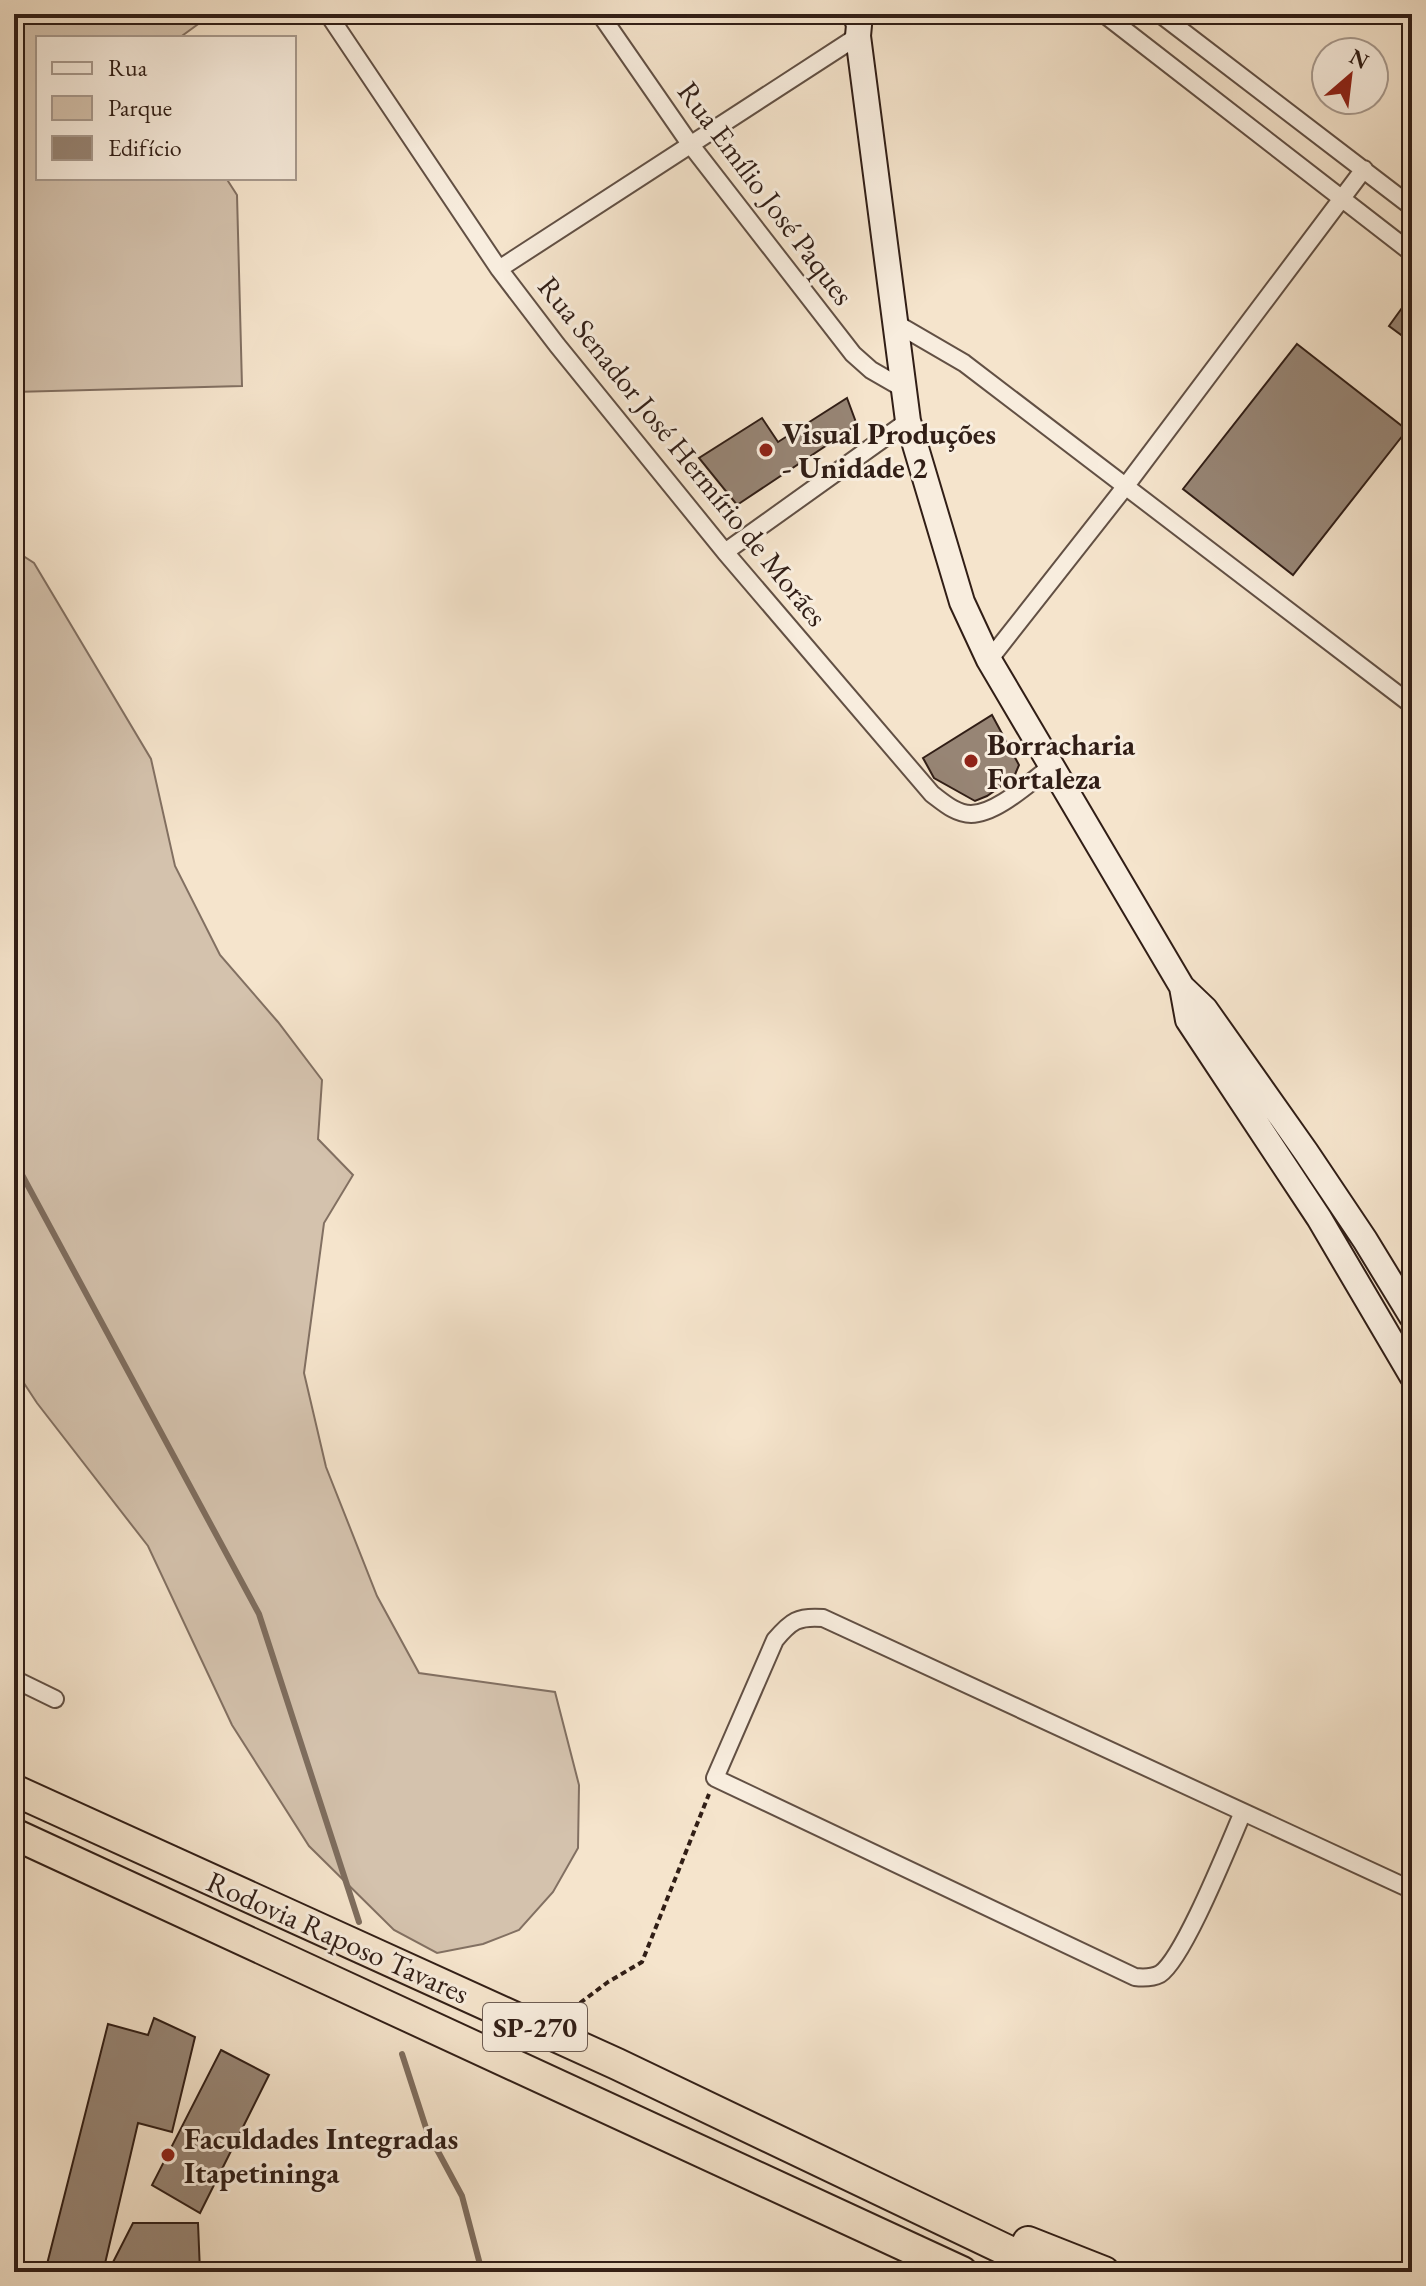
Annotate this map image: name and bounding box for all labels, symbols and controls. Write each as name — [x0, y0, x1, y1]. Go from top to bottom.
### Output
legend — [36, 36, 296, 180]
north arrow — [1310, 36, 1390, 116]
text: N — [1344, 42, 1374, 76]
text: Rua — [108, 52, 148, 83]
street label: Rua Emílio José Paques — [669, 73, 863, 313]
text: Parque — [108, 92, 172, 123]
text: Edifício — [108, 132, 182, 163]
street label: Rua Senador José Hermírio de Morães — [530, 268, 836, 634]
place label: Visual Produções - Unidade 2 — [782, 414, 996, 487]
marker: Visual Produções - Unidade 2 — [757, 441, 775, 459]
place label: Borracharia Fortaleza — [987, 725, 1136, 798]
marker: Borracharia Fortaleza — [962, 752, 980, 770]
street label: Rodovia Raposo Tavares — [201, 1862, 475, 2012]
road number: SP-270 — [483, 2003, 587, 2051]
place label: Faculdades Integradas Itapetininga — [184, 2119, 458, 2192]
marker: Faculdades Integradas Itapetininga — [159, 2146, 177, 2164]

